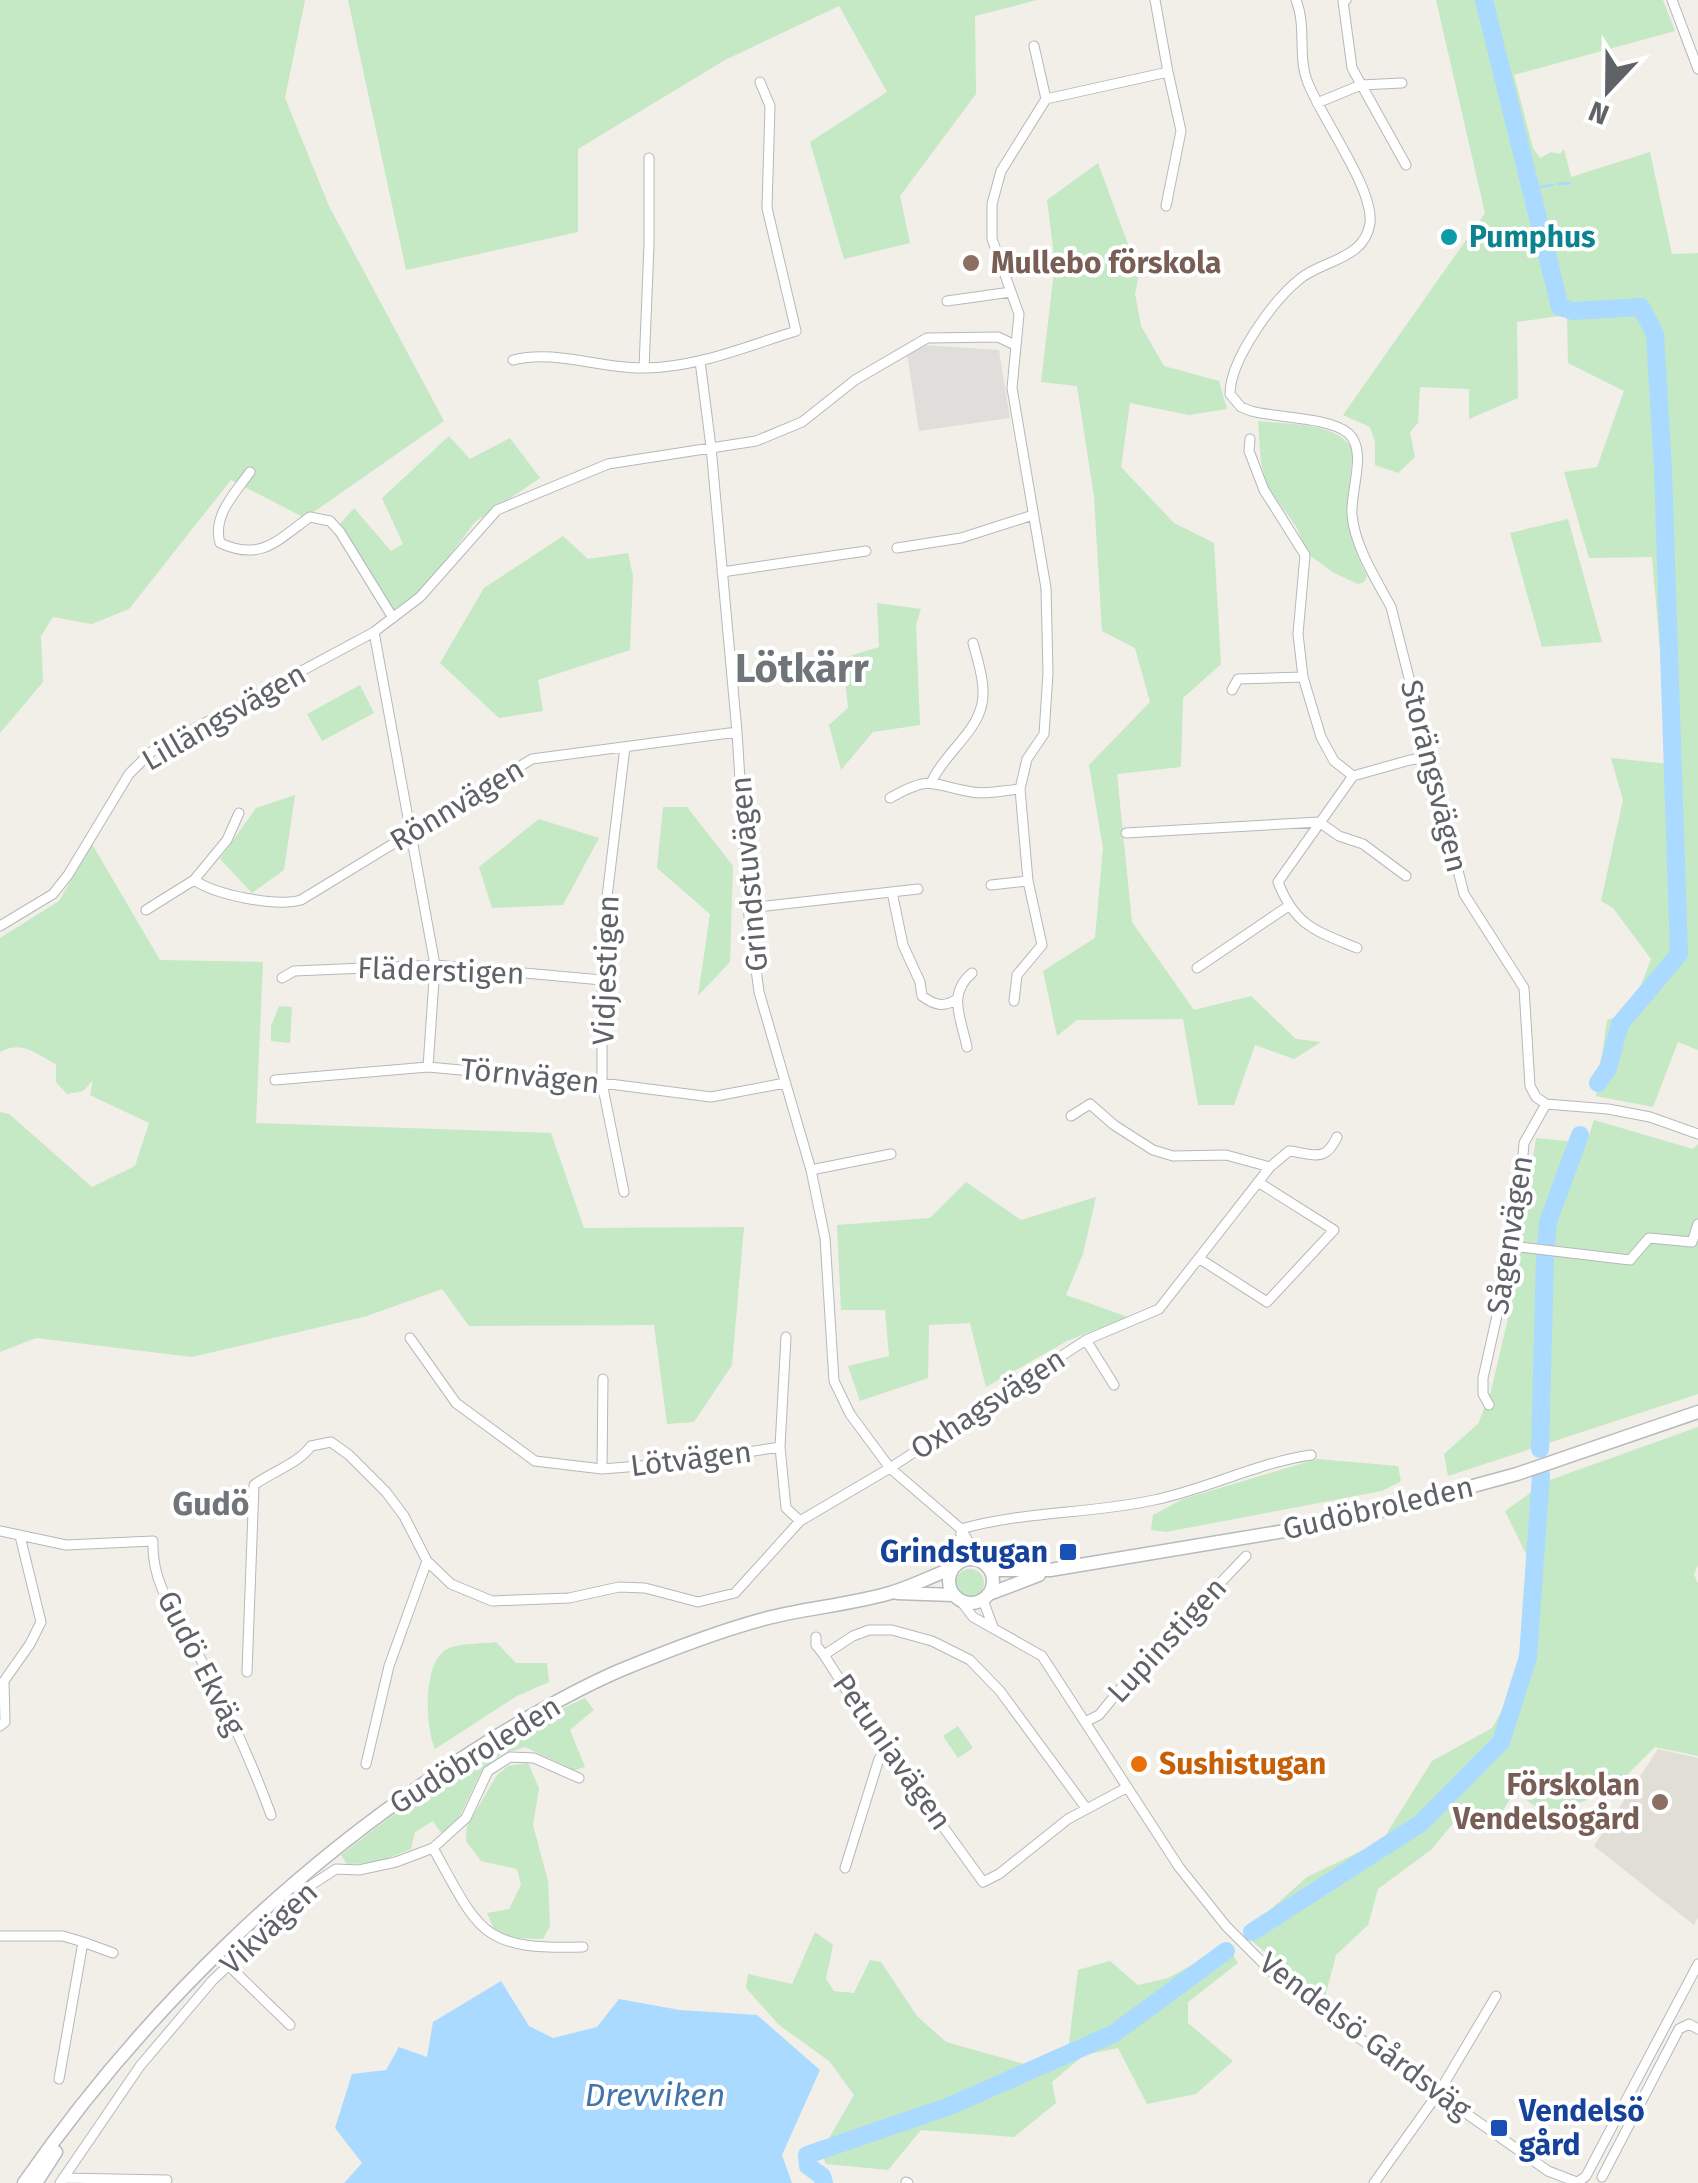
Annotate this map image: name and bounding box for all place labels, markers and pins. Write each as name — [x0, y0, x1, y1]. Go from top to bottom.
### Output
place label: Pumphus — [1469, 219, 1596, 255]
marker: Pumphus — [1438, 226, 1460, 248]
place label: Mullebo förskola — [991, 245, 1221, 281]
marker: Mullebo förskola — [960, 252, 982, 274]
place label: Grindstugan — [880, 1534, 1048, 1570]
marker: Grindstugan — [1057, 1541, 1079, 1563]
place label: Sushistugan — [1159, 1746, 1326, 1782]
marker: Sushistugan — [1128, 1753, 1150, 1775]
place label: Förskolan Vendelsögård — [1452, 1767, 1640, 1837]
marker: Förskolan Vendelsögård — [1649, 1791, 1671, 1813]
place label: Vendelsö gård — [1518, 2093, 1645, 2163]
marker: Vendelsö gård — [1488, 2117, 1510, 2139]

